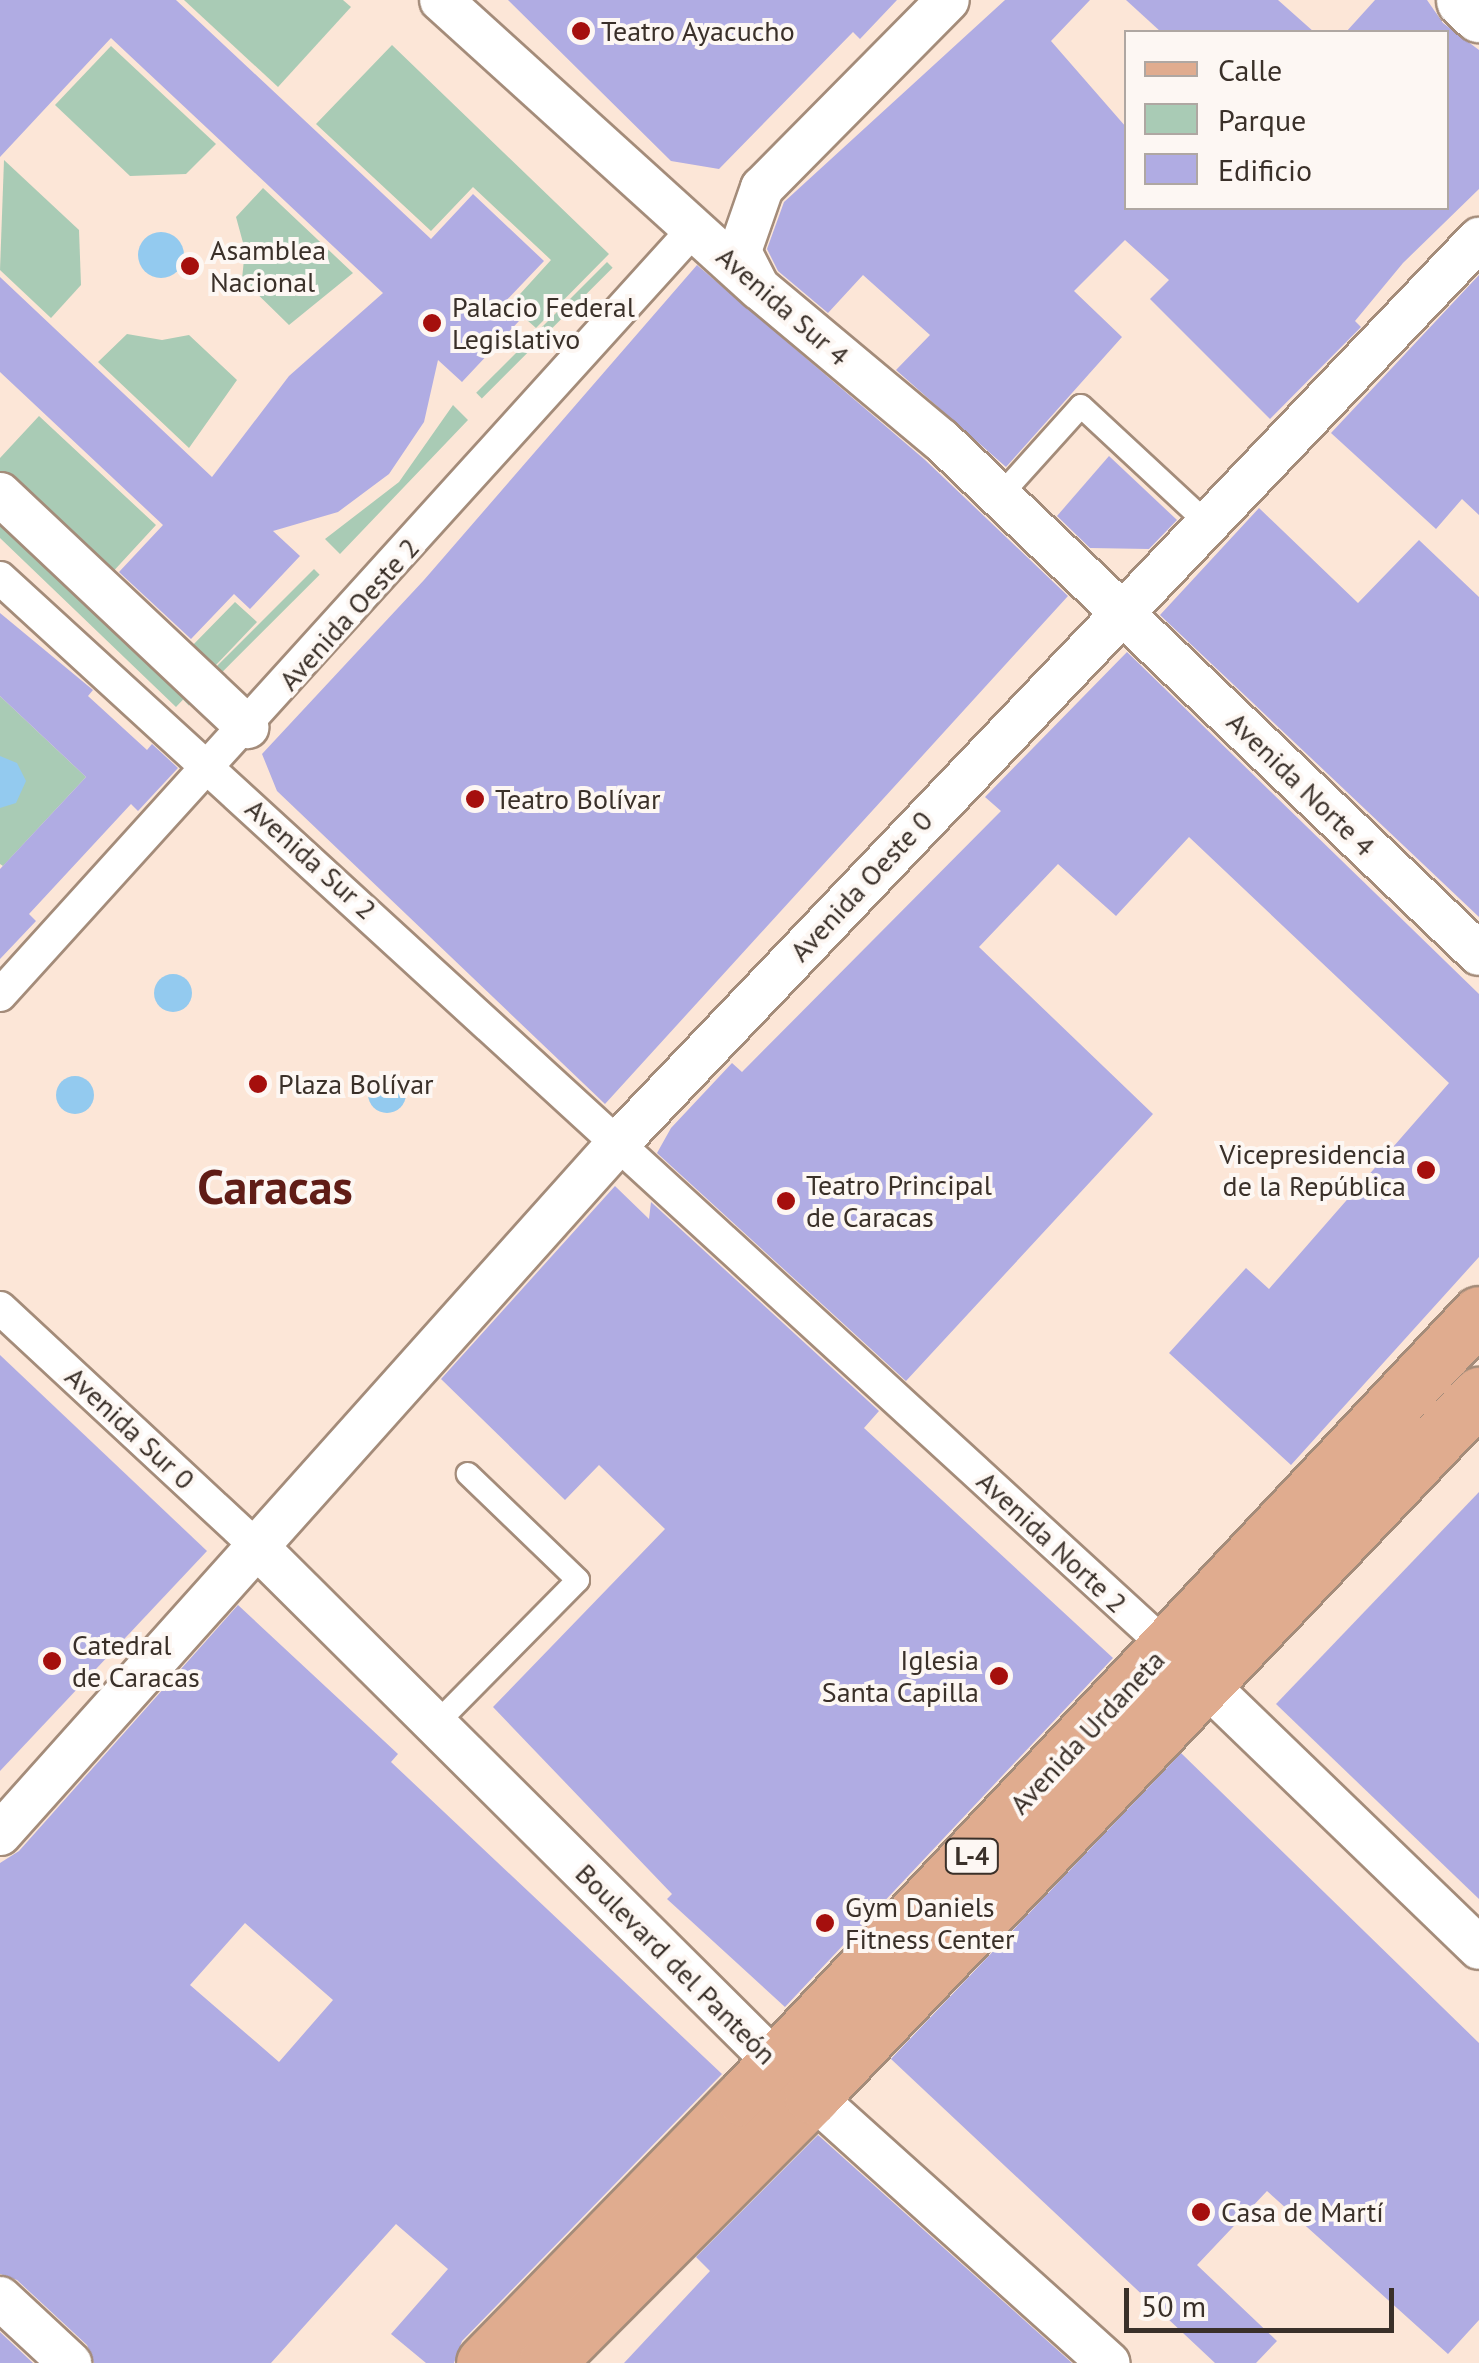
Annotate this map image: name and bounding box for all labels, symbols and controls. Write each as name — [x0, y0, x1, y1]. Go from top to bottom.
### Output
place label: Teatro Ayacucho — [601, 14, 796, 48]
marker: Teatro Ayacucho — [570, 20, 592, 42]
legend — [1124, 30, 1449, 210]
text: Calle — [1218, 50, 1282, 89]
text: Parque — [1218, 100, 1306, 139]
text: Edificio — [1218, 150, 1312, 189]
place label: Asamblea Nacional — [210, 233, 326, 299]
street label: Avenida Sur 4 — [710, 239, 856, 373]
marker: Asamblea Nacional — [179, 255, 201, 277]
place label: Palacio Federal Legislativo — [452, 290, 635, 356]
marker: Palacio Federal Legislativo — [421, 312, 443, 334]
street label: Avenida Oeste 2 — [272, 531, 426, 697]
street label: Avenida Norte 4 — [1220, 705, 1382, 863]
place label: Teatro Bolívar — [495, 782, 661, 816]
marker: Teatro Bolívar — [464, 788, 486, 810]
street label: Avenida Sur 2 — [239, 792, 383, 926]
street label: Avenida Oeste 0 — [783, 804, 939, 968]
place label: Plaza Bolívar — [278, 1067, 434, 1101]
marker: Plaza Bolívar — [247, 1073, 269, 1095]
place label: Vicepresidencia de la República — [1220, 1137, 1406, 1203]
district label: Caracas — [197, 1158, 353, 1216]
marker: Vicepresidencia de la República — [1415, 1159, 1437, 1181]
place label: Teatro Principal de Caracas — [806, 1168, 992, 1234]
marker: Teatro Principal de Caracas — [775, 1190, 797, 1212]
street label: Avenida Sur 0 — [58, 1360, 202, 1496]
street label: Avenida Norte 2 — [970, 1464, 1134, 1620]
place label: Catedral de Caracas — [72, 1628, 200, 1694]
place label: Iglesia Santa Capilla — [822, 1643, 979, 1709]
street label: Avenida Urdaneta — [1003, 1643, 1171, 1821]
marker: Catedral de Caracas — [41, 1650, 63, 1672]
marker: Iglesia Santa Capilla — [988, 1665, 1010, 1687]
road number: L-4 — [944, 1836, 1000, 1876]
street label: Boulevard del Panteón — [569, 1857, 783, 2071]
place label: Gym Daniels Fitness Center — [845, 1890, 1015, 1956]
marker: Gym Daniels Fitness Center — [814, 1912, 836, 1934]
place label: Casa de Martí — [1221, 2195, 1384, 2229]
marker: Casa de Martí — [1190, 2201, 1212, 2223]
scale bar — [1129, 2268, 1399, 2330]
text: 50 m — [1141, 2286, 1206, 2325]

